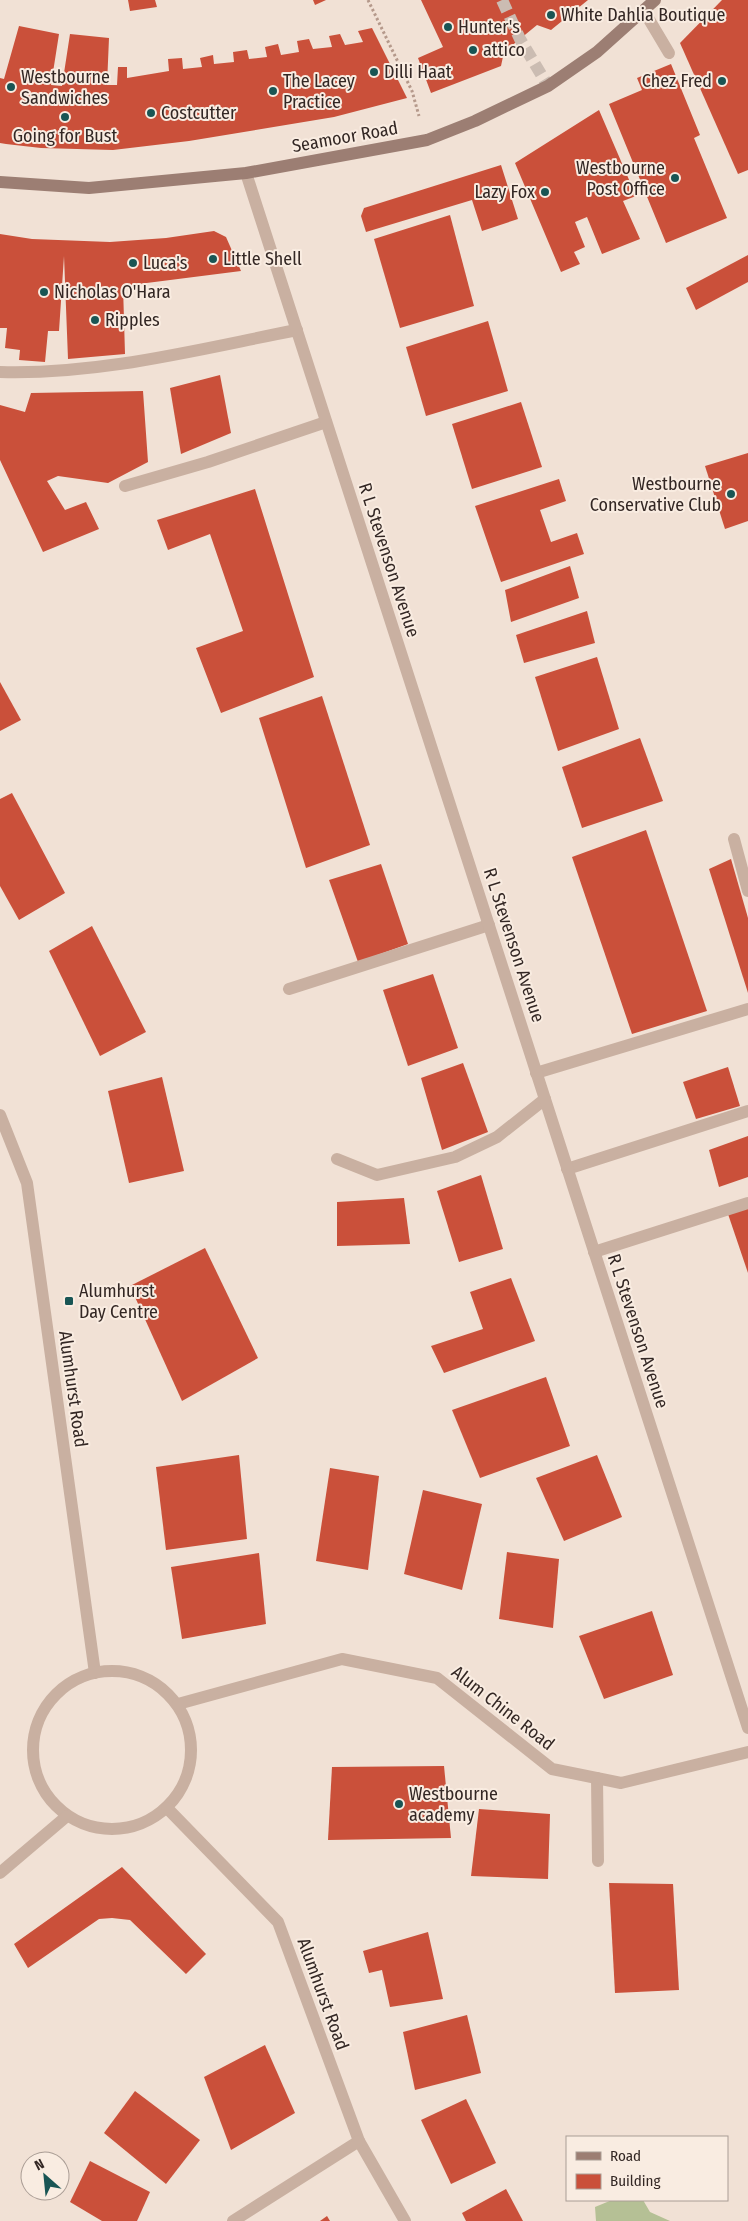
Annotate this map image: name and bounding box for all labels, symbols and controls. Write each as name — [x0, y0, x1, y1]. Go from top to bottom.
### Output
place label: White Dahlia Boutique — [561, 4, 725, 26]
marker: White Dahlia Boutique — [545, 9, 557, 21]
place label: Hunter's — [458, 16, 520, 38]
marker: Hunter's — [442, 21, 454, 33]
place label: attico — [483, 39, 525, 61]
marker: attico — [467, 44, 479, 56]
place label: Dilli Haat — [384, 61, 452, 83]
place label: Westbourne Sandwiches — [21, 66, 110, 109]
marker: Dilli Haat — [368, 66, 380, 78]
place label: The Lacey Practice — [283, 70, 355, 113]
place label: Chez Fred — [642, 70, 712, 92]
marker: Chez Fred — [716, 75, 728, 87]
marker: Westbourne Sandwiches — [5, 81, 17, 93]
marker: The Lacey Practice — [267, 85, 279, 97]
place label: Costcutter — [161, 102, 237, 124]
marker: Costcutter — [145, 107, 157, 119]
marker: Going for Bust — [59, 111, 71, 123]
street label: Seamoor Road — [290, 117, 400, 157]
place label: Going for Bust — [13, 125, 117, 147]
place label: Westbourne Post Office — [576, 157, 665, 200]
marker: Westbourne Post Office — [669, 172, 681, 184]
place label: Lazy Fox — [475, 181, 535, 203]
marker: Lazy Fox — [539, 186, 551, 198]
place label: Little Shell — [223, 248, 302, 270]
place label: Luca's — [143, 252, 188, 274]
marker: Little Shell — [207, 253, 219, 265]
marker: Luca's — [127, 257, 139, 269]
place label: Nicholas O'Hara — [54, 281, 171, 303]
marker: Nicholas O'Hara — [38, 286, 50, 298]
place label: Ripples — [105, 309, 160, 331]
marker: Ripples — [89, 314, 101, 326]
place label: Westbourne Conservative Club — [590, 473, 721, 516]
street label: R L Stevenson Avenue — [354, 480, 424, 640]
marker: Westbourne Conservative Club — [725, 488, 737, 500]
street label: R L Stevenson Avenue — [479, 865, 549, 1025]
street label: R L Stevenson Avenue — [603, 1251, 673, 1411]
place label: Alumhurst Day Centre — [79, 1280, 158, 1323]
marker: Alumhurst Day Centre — [63, 1295, 75, 1307]
street label: Alumhurst Road — [54, 1329, 92, 1449]
street label: Alum Chine Road — [447, 1661, 559, 1755]
place label: Westbourne academy — [409, 1783, 498, 1826]
marker: Westbourne academy — [393, 1798, 405, 1810]
street label: Alumhurst Road — [293, 1935, 353, 2053]
legend — [566, 2136, 728, 2201]
text: Road — [610, 2147, 641, 2165]
north arrow — [20, 2151, 70, 2201]
text: N — [32, 2155, 47, 2174]
text: Building — [610, 2172, 661, 2190]

